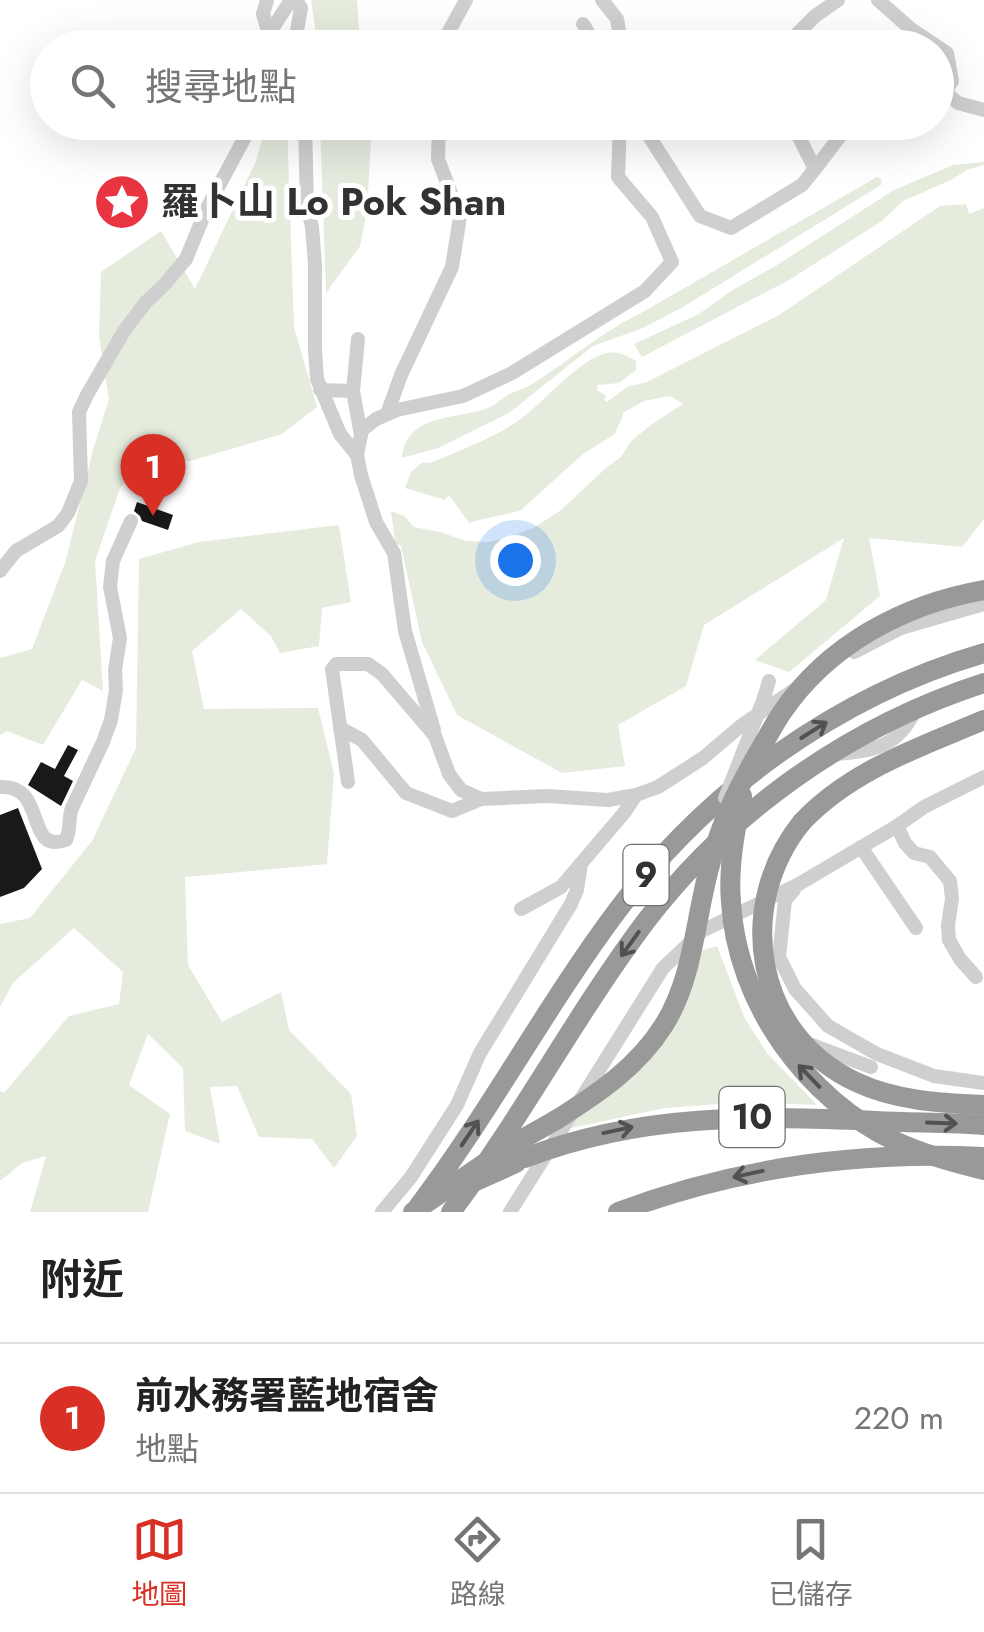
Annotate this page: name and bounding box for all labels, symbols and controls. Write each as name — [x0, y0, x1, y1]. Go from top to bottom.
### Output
search box — [30, 30, 954, 140]
icon: search — [65, 58, 120, 113]
text: 搜尋地點 — [145, 59, 297, 114]
place icon: 羅卜山 Lo Pok Shan — [92, 172, 152, 232]
place label: 羅卜山 Lo Pok Shan — [161, 174, 506, 229]
pin: 1 — [120, 434, 186, 516]
your location — [490, 535, 541, 586]
one-way arrow — [799, 720, 828, 741]
road number: 9 — [624, 845, 668, 905]
one-way arrow — [619, 930, 640, 957]
one-way arrow — [798, 1064, 821, 1089]
road number: 10 — [720, 1087, 784, 1147]
one-way arrow — [926, 1114, 958, 1133]
one-way arrow — [459, 1119, 480, 1147]
one-way arrow — [601, 1120, 633, 1139]
one-way arrow — [733, 1166, 765, 1185]
text: 附近 — [40, 1249, 124, 1310]
text: 前水務署藍地宿舍 — [135, 1368, 439, 1423]
text: 1 — [64, 1395, 81, 1441]
text: 220 m — [854, 1395, 944, 1441]
text: 地點 — [135, 1426, 199, 1472]
tab: 地圖 — [131, 1512, 187, 1615]
tab: 路線 — [450, 1512, 506, 1615]
tab: 已儲存 — [769, 1512, 853, 1615]

